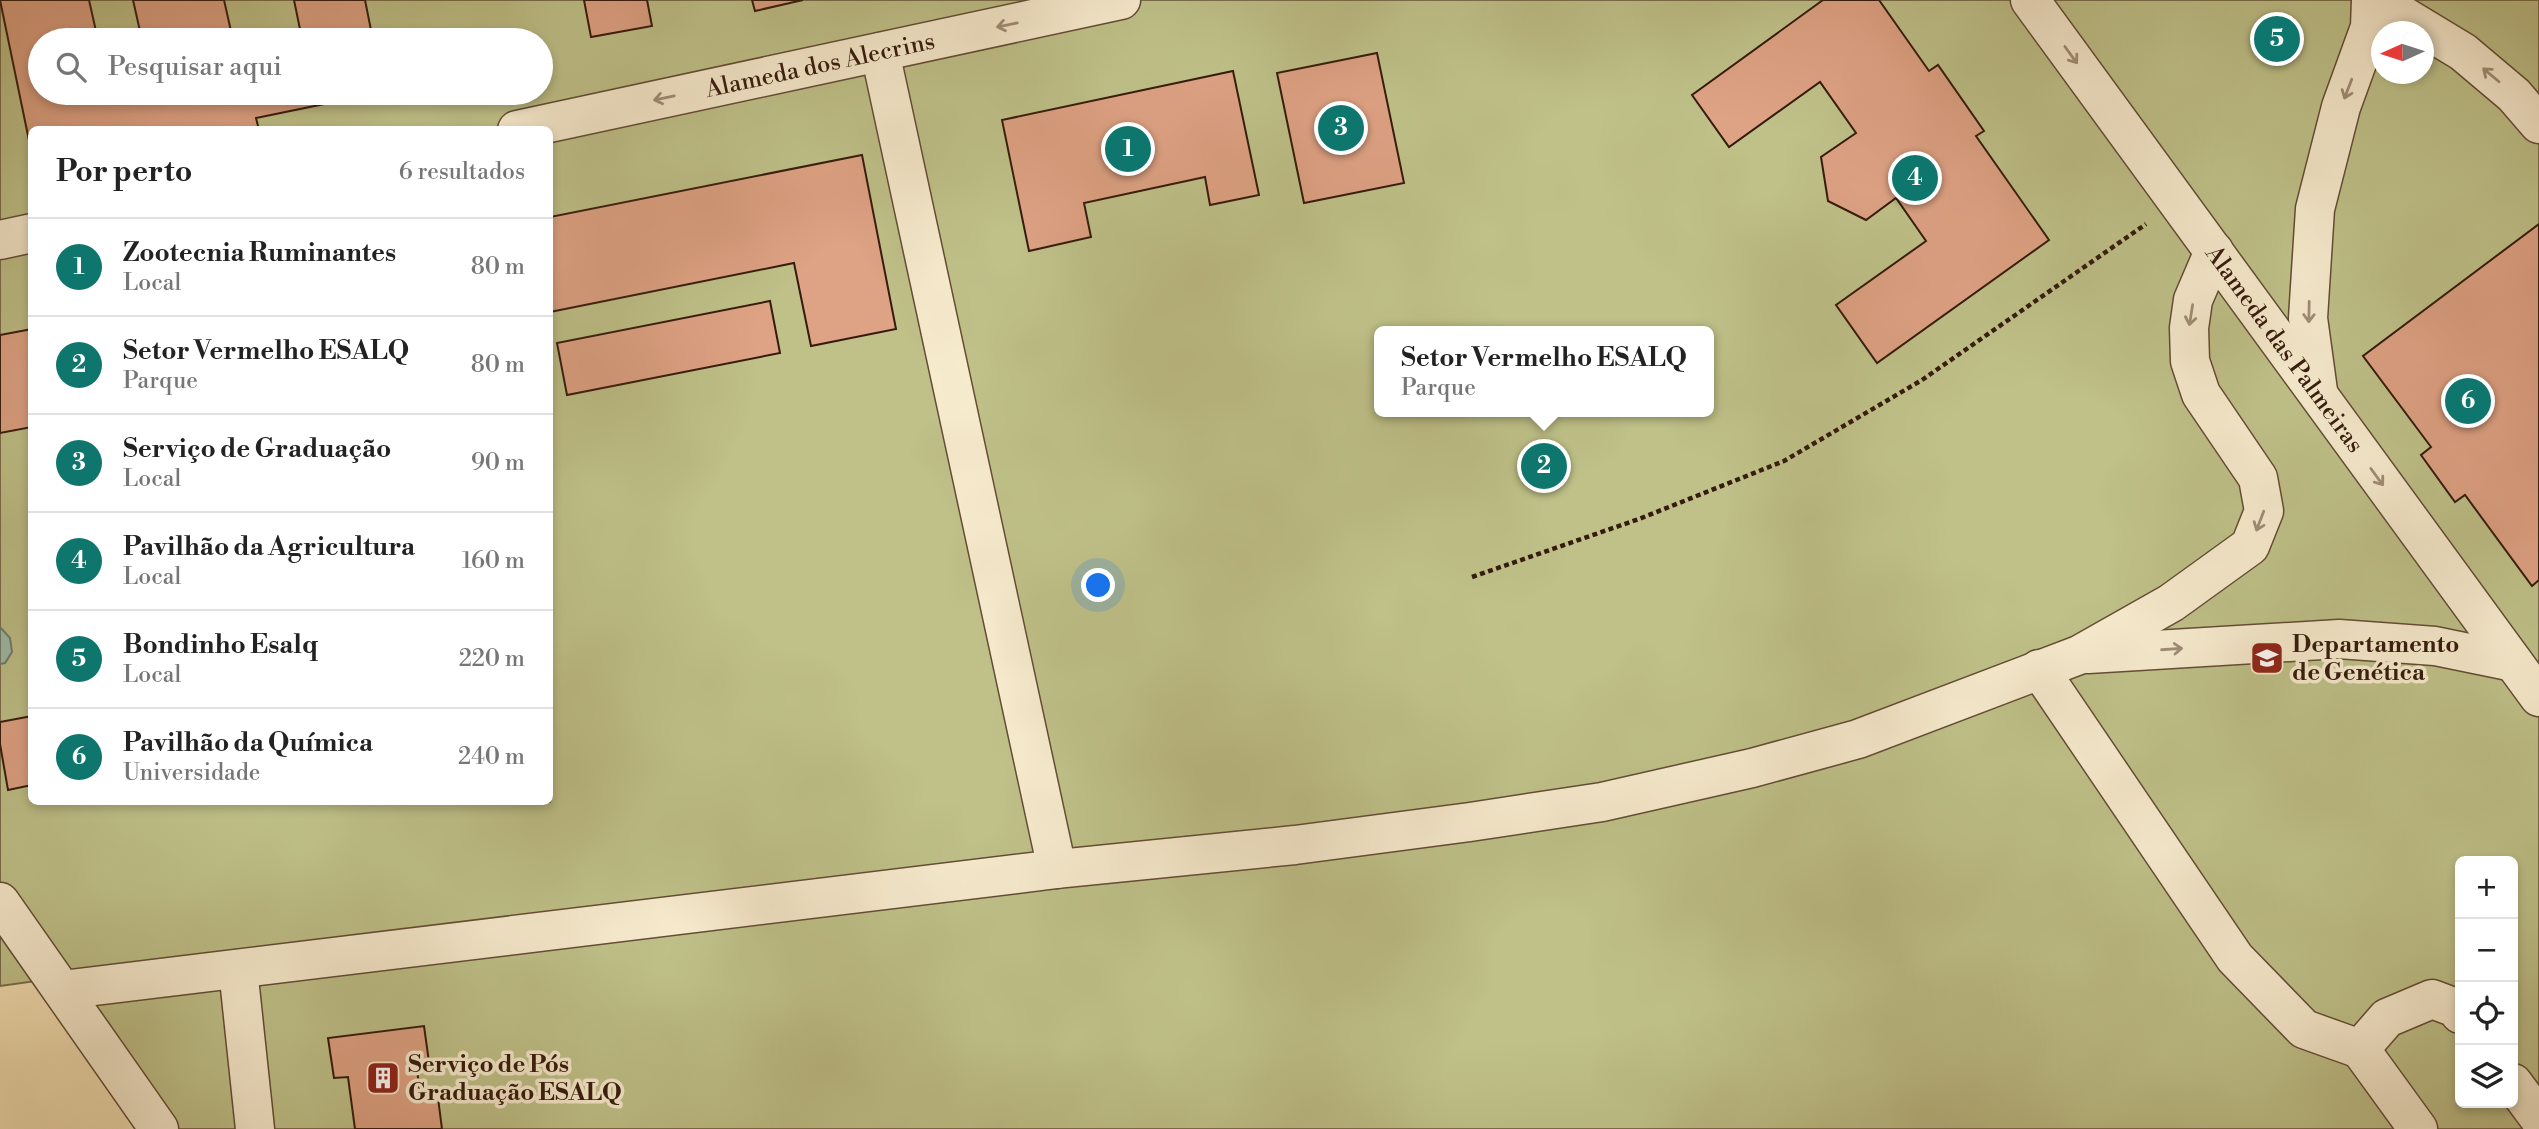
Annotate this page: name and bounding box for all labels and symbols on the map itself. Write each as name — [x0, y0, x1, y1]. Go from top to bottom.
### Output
pin: 5 — [2254, 13, 2300, 65]
one-way arrow — [996, 18, 1019, 32]
north arrow — [2371, 21, 2434, 84]
street label: Alameda dos Alecrins — [702, 26, 938, 105]
one-way arrow — [2063, 45, 2078, 64]
one-way arrow — [2482, 67, 2500, 83]
one-way arrow — [2341, 78, 2354, 99]
one-way arrow — [653, 92, 676, 106]
pin: 3 — [1318, 102, 1364, 154]
pin: 1 — [1105, 123, 1151, 175]
pin: 4 — [1892, 152, 1938, 204]
street label: Alameda das Palmeiras — [2198, 239, 2370, 459]
one-way arrow — [2302, 300, 2316, 323]
one-way arrow — [2184, 303, 2197, 326]
pin: 6 — [2445, 375, 2491, 427]
pin: 2 — [1521, 440, 1567, 492]
one-way arrow — [2370, 467, 2384, 486]
one-way arrow — [2252, 510, 2265, 532]
your location — [1081, 568, 1115, 602]
place label: Departamento de Genética — [2292, 630, 2459, 688]
school or university icon: Departamento de Genética — [2248, 639, 2286, 677]
one-way arrow — [2160, 642, 2183, 655]
place label: Serviço de Pós Graduação ESALQ — [408, 1050, 622, 1108]
building icon: Serviço de Pós Graduação ESALQ — [364, 1059, 402, 1097]

